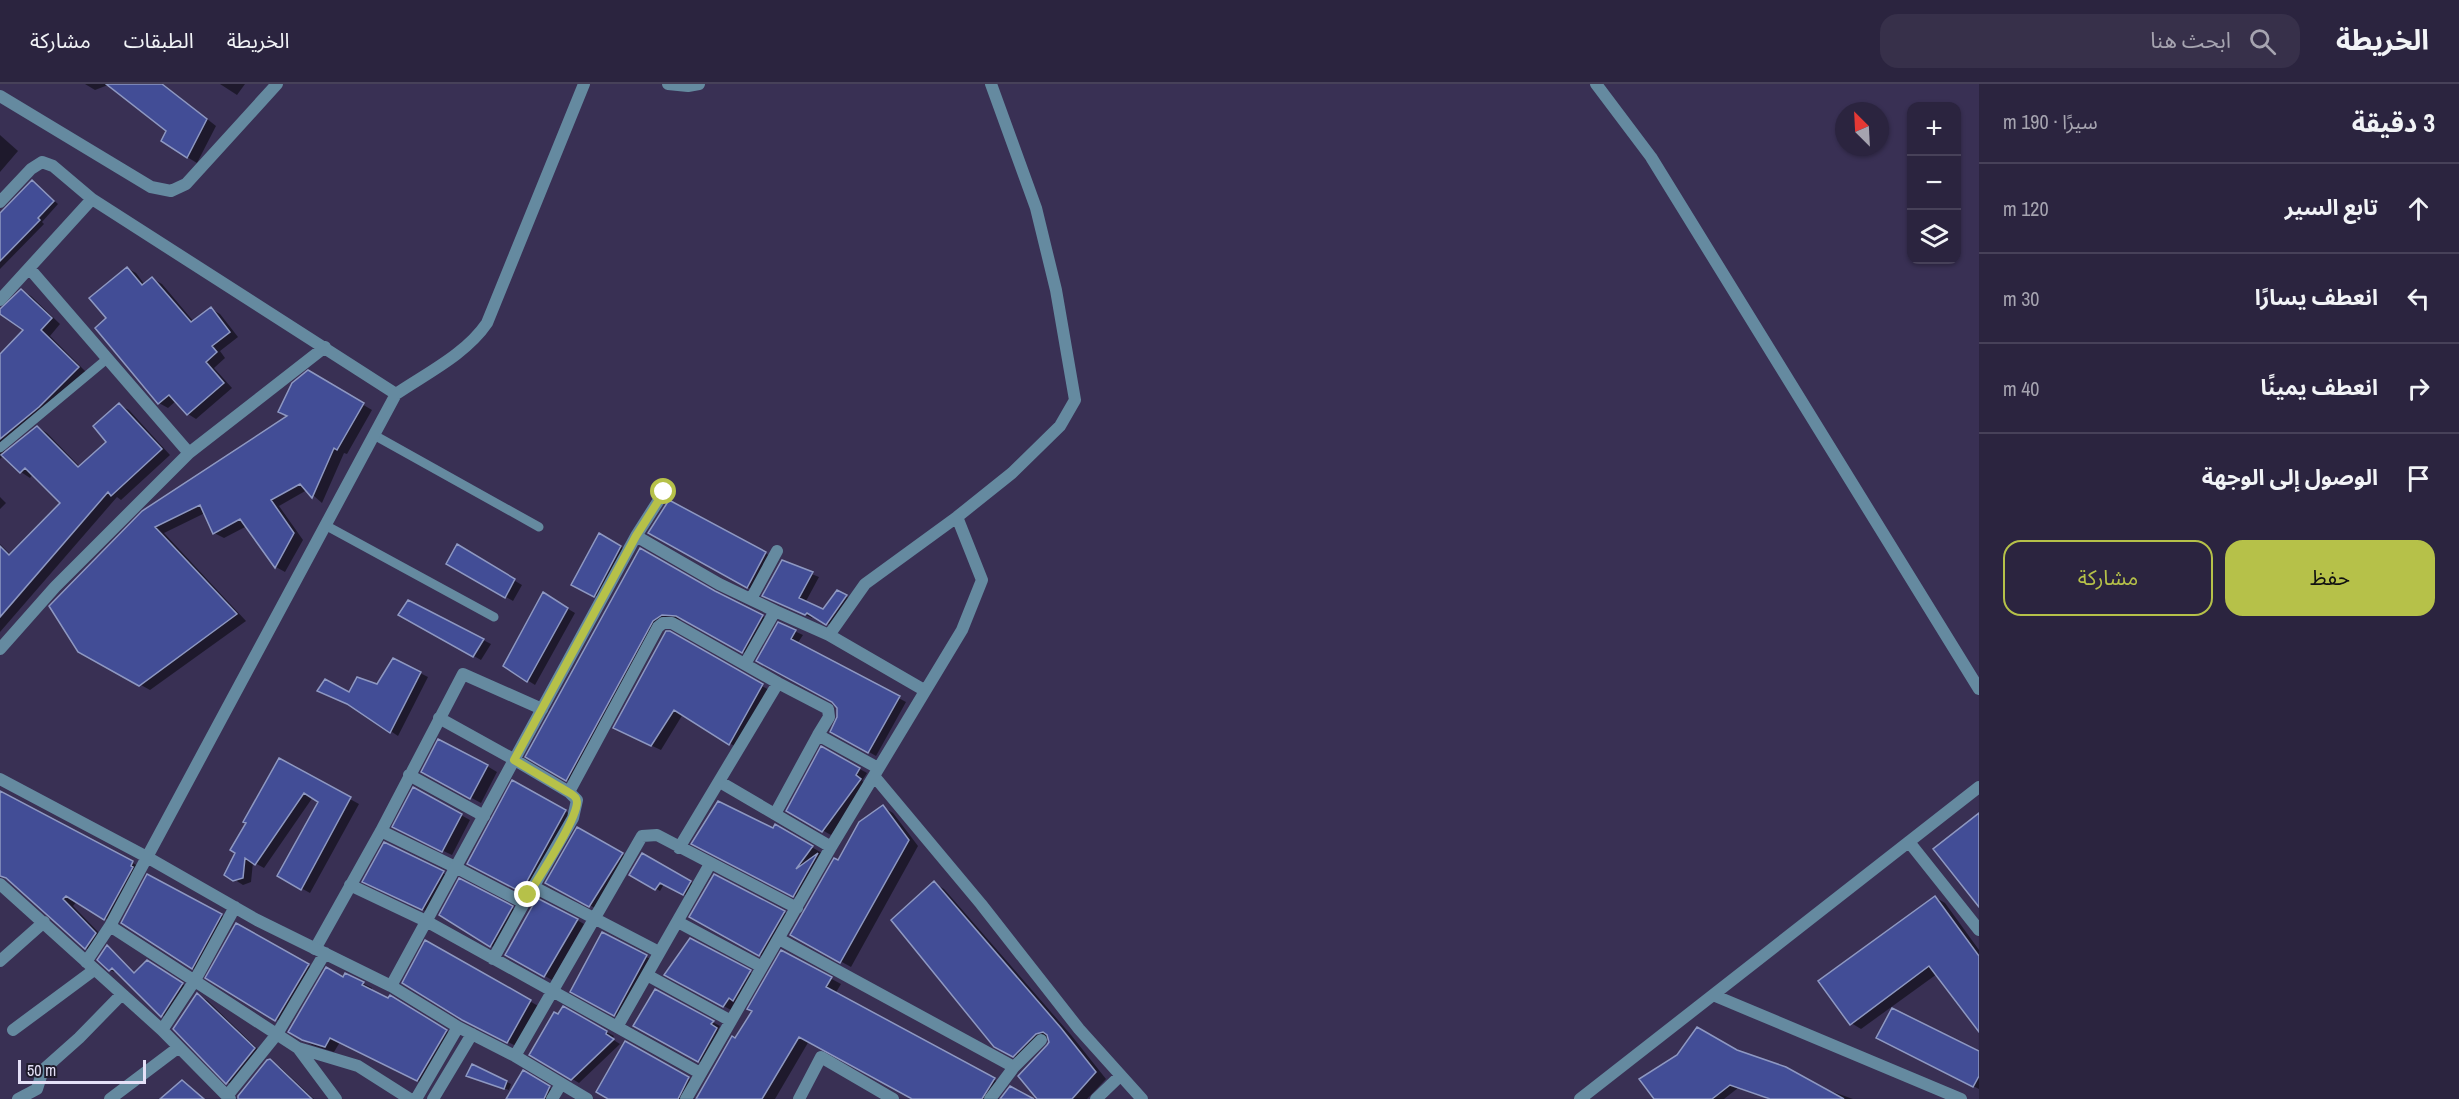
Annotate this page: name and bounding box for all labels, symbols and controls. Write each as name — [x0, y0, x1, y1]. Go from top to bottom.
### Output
search box — [1880, 14, 2300, 68]
text: الخريطة — [2336, 21, 2429, 59]
text: ابحث هنا — [2150, 25, 2231, 55]
icon: search — [2246, 25, 2279, 58]
text: مشاركة — [30, 26, 91, 55]
text: الطبقات — [124, 26, 194, 55]
text: الخريطة — [227, 26, 290, 55]
north arrow — [1835, 102, 1889, 156]
map controls — [1907, 102, 1961, 264]
button: + — [1907, 102, 1961, 156]
text: 3 دقيقة — [2352, 105, 2435, 140]
text: سيرًا · 190 m — [2003, 108, 2098, 135]
button: − — [1907, 156, 1961, 210]
text: تابع السير — [2285, 192, 2378, 222]
icon: ahead — [2402, 192, 2435, 225]
text: 120 m — [2003, 195, 2049, 222]
button: layers — [1907, 210, 1961, 264]
text: انعطف يسارًا — [2255, 282, 2378, 312]
icon: left — [2402, 282, 2435, 315]
text: 30 m — [2003, 285, 2039, 312]
text: انعطف يمينًا — [2260, 372, 2378, 402]
icon: right — [2402, 372, 2435, 405]
text: 40 m — [2003, 375, 2039, 402]
text: الوصول إلى الوجهة — [2202, 462, 2378, 492]
icon: arrive — [2402, 462, 2435, 495]
route start — [650, 478, 676, 504]
button: مشاركة — [2003, 540, 2213, 616]
button: حفظ — [2225, 540, 2435, 616]
route end — [514, 881, 540, 907]
scale bar — [18, 1057, 146, 1084]
text: 50 m — [27, 1059, 56, 1081]

